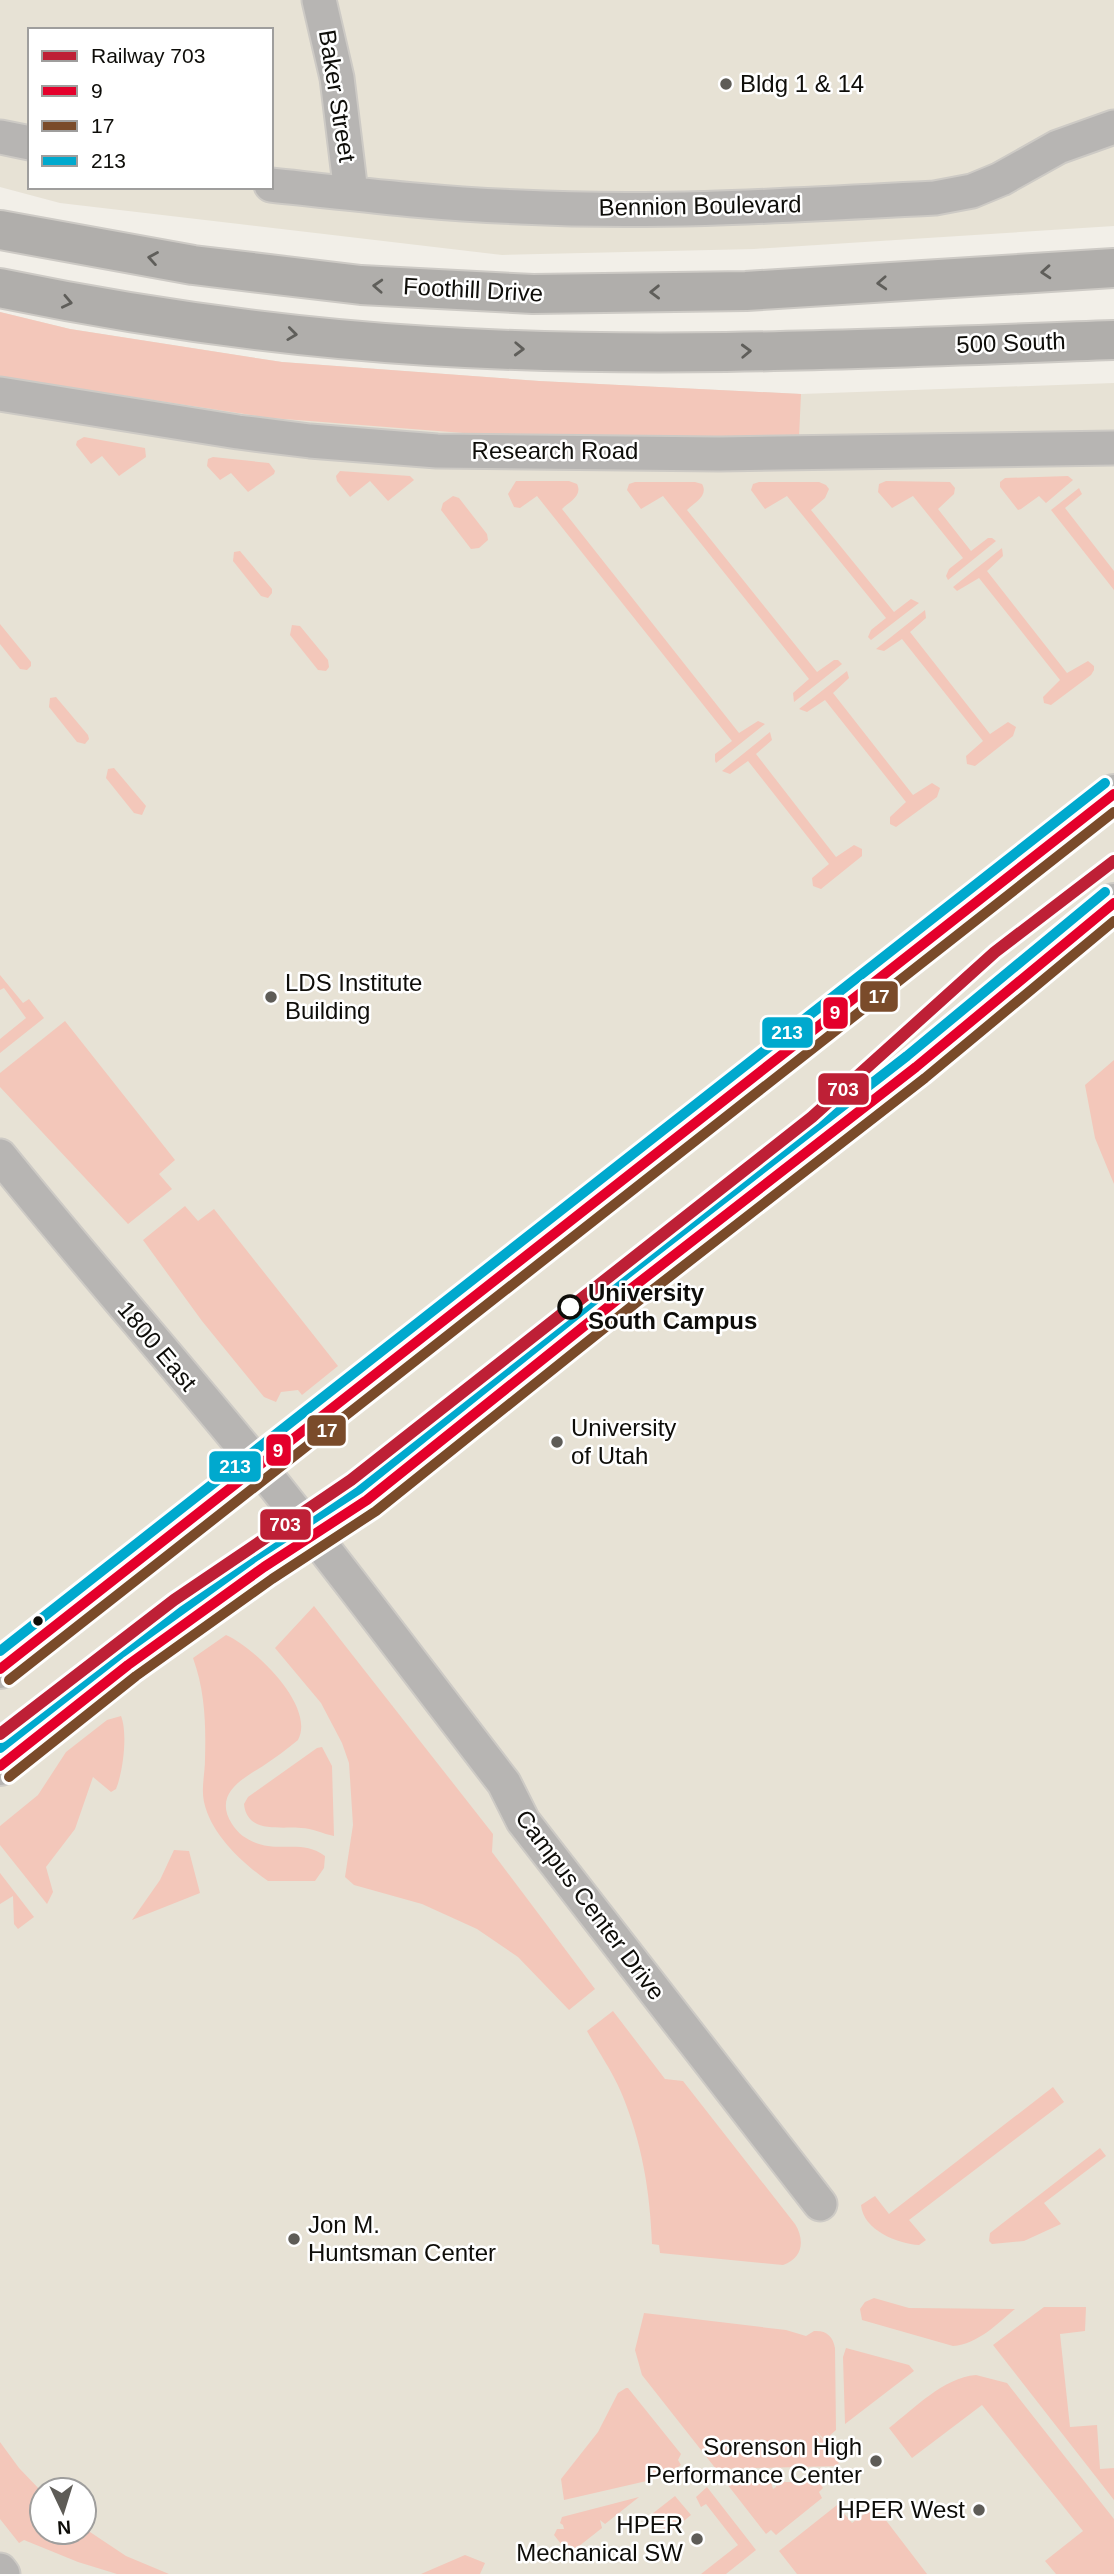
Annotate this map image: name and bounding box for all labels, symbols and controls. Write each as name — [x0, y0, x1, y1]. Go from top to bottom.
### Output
legend — [28, 28, 273, 189]
street label: Baker Street — [314, 28, 361, 164]
text: Railway 703 — [91, 44, 205, 67]
place label: Bldg 1 & 14 — [740, 70, 864, 97]
marker: Bldg 1 & 14 — [718, 76, 734, 92]
text: 9 — [91, 79, 103, 102]
text: 17 — [91, 114, 114, 137]
text: 213 — [91, 149, 126, 172]
street label: Bennion Boulevard — [598, 190, 802, 221]
one-way arrow — [147, 251, 159, 266]
one-way arrow — [1040, 265, 1051, 280]
street label: Foothill Drive — [402, 272, 544, 307]
one-way arrow — [876, 275, 887, 290]
one-way arrow — [373, 278, 384, 293]
one-way arrow — [649, 284, 659, 300]
one-way arrow — [61, 293, 73, 308]
one-way arrow — [286, 327, 298, 342]
street label: 500 South — [956, 327, 1066, 358]
one-way arrow — [514, 342, 525, 357]
one-way arrow — [741, 344, 752, 359]
street label: Research Road — [472, 437, 638, 464]
place label: LDS Institute Building — [285, 969, 422, 1024]
line badge: 17 — [859, 980, 899, 1013]
text: 17 — [868, 986, 890, 1007]
marker: LDS Institute Building — [263, 989, 279, 1005]
line badge: 9 — [822, 996, 849, 1030]
text: 9 — [830, 1002, 840, 1023]
line badge: 213 — [761, 1016, 814, 1049]
text: 213 — [771, 1022, 803, 1043]
line badge: 703 — [817, 1072, 870, 1106]
text: 703 — [827, 1079, 859, 1100]
place label: University South Campus — [588, 1279, 757, 1334]
marker: University South Campus — [558, 1295, 582, 1319]
street label: 1800 East — [112, 1296, 203, 1396]
line badge: 17 — [306, 1414, 347, 1447]
place label: University of Utah — [571, 1414, 676, 1469]
text: 17 — [316, 1420, 338, 1441]
line badge: 9 — [265, 1433, 292, 1467]
marker: University of Utah — [549, 1434, 565, 1450]
text: 9 — [273, 1440, 283, 1461]
line badge: 213 — [208, 1450, 262, 1483]
text: 213 — [219, 1456, 251, 1477]
line badge: 703 — [259, 1508, 312, 1541]
text: 703 — [269, 1514, 301, 1535]
unlabelled marker — [31, 1614, 45, 1628]
street label: Campus Center Drive — [510, 1804, 671, 2005]
place label: Jon M. Huntsman Center — [308, 2211, 496, 2266]
marker: Jon M. Huntsman Center — [286, 2231, 302, 2247]
place label: Sorenson High Performance Center — [646, 2433, 862, 2488]
marker: Sorenson High Performance Center — [868, 2453, 884, 2469]
north arrow — [28, 2476, 98, 2546]
place label: HPER West — [837, 2496, 965, 2523]
marker: HPER West — [971, 2502, 987, 2518]
place label: HPER Mechanical SW — [516, 2511, 683, 2566]
text: N — [57, 2517, 72, 2538]
marker: HPER Mechanical SW — [689, 2531, 705, 2547]

